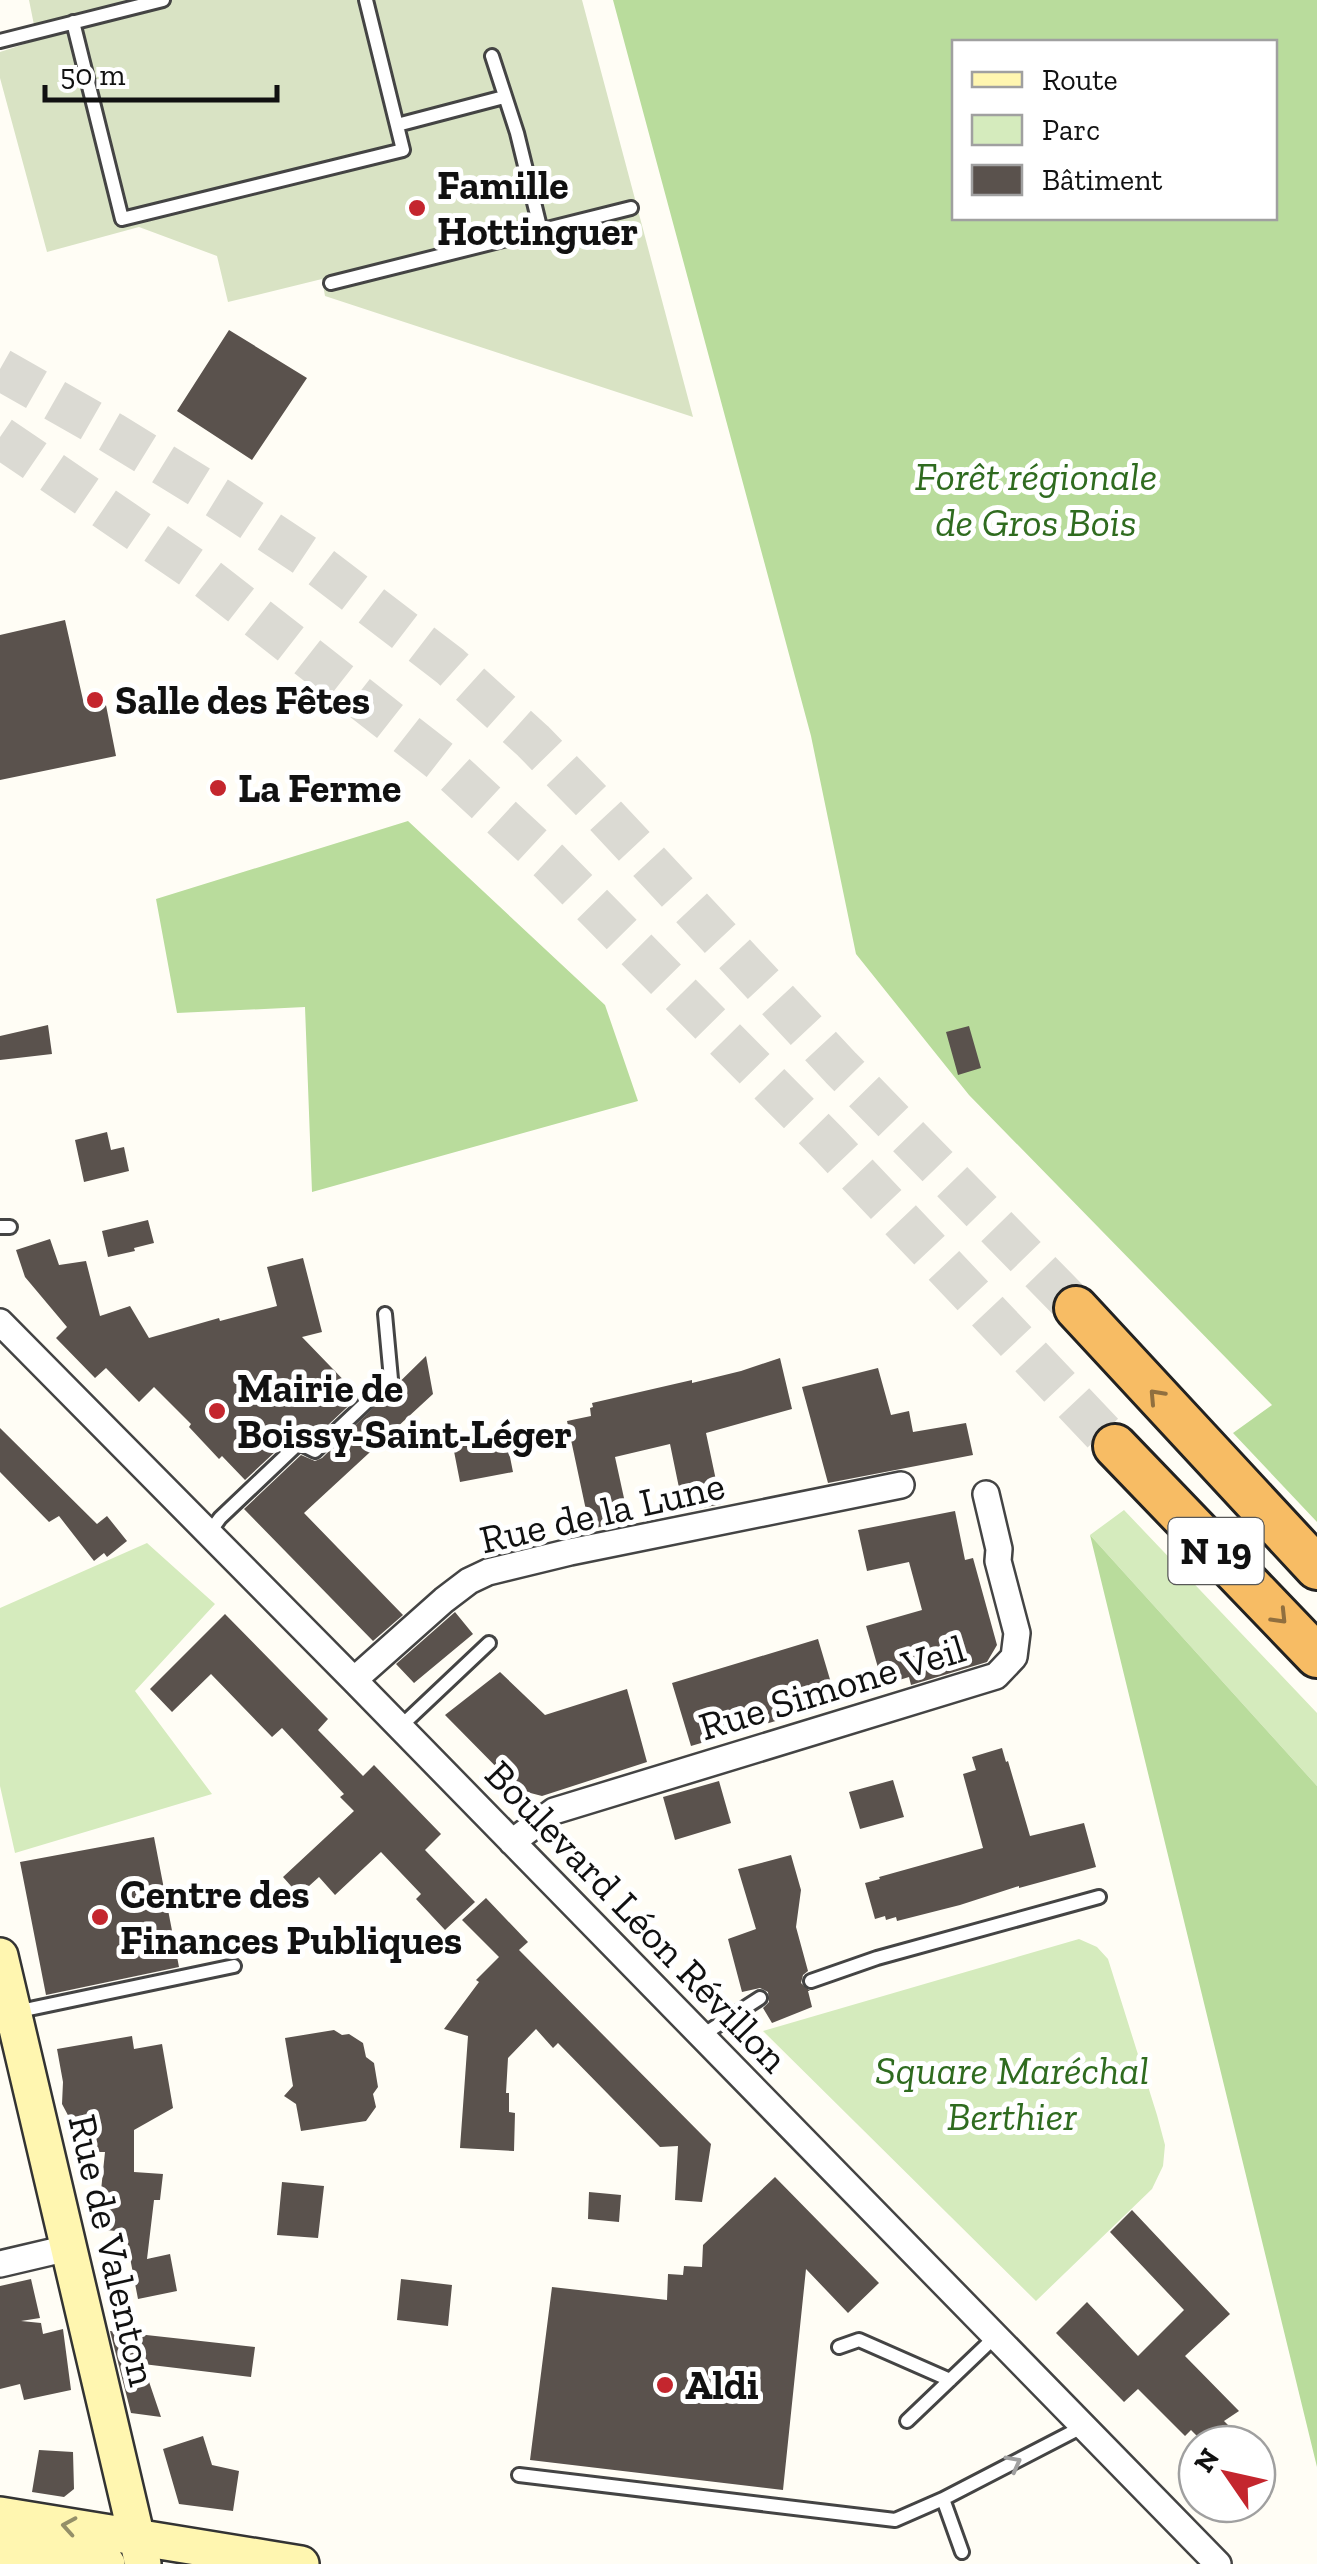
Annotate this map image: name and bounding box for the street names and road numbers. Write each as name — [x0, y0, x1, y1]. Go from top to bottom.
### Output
street label: Rue de la Lune — [475, 1461, 729, 1563]
road number: N 19 — [1168, 1518, 1264, 1584]
street label: Rue Simone Veil — [693, 1624, 971, 1750]
street label: Boulevard Léon Révillon — [476, 1750, 798, 2082]
street label: Rue de Valenton — [58, 2110, 168, 2390]

